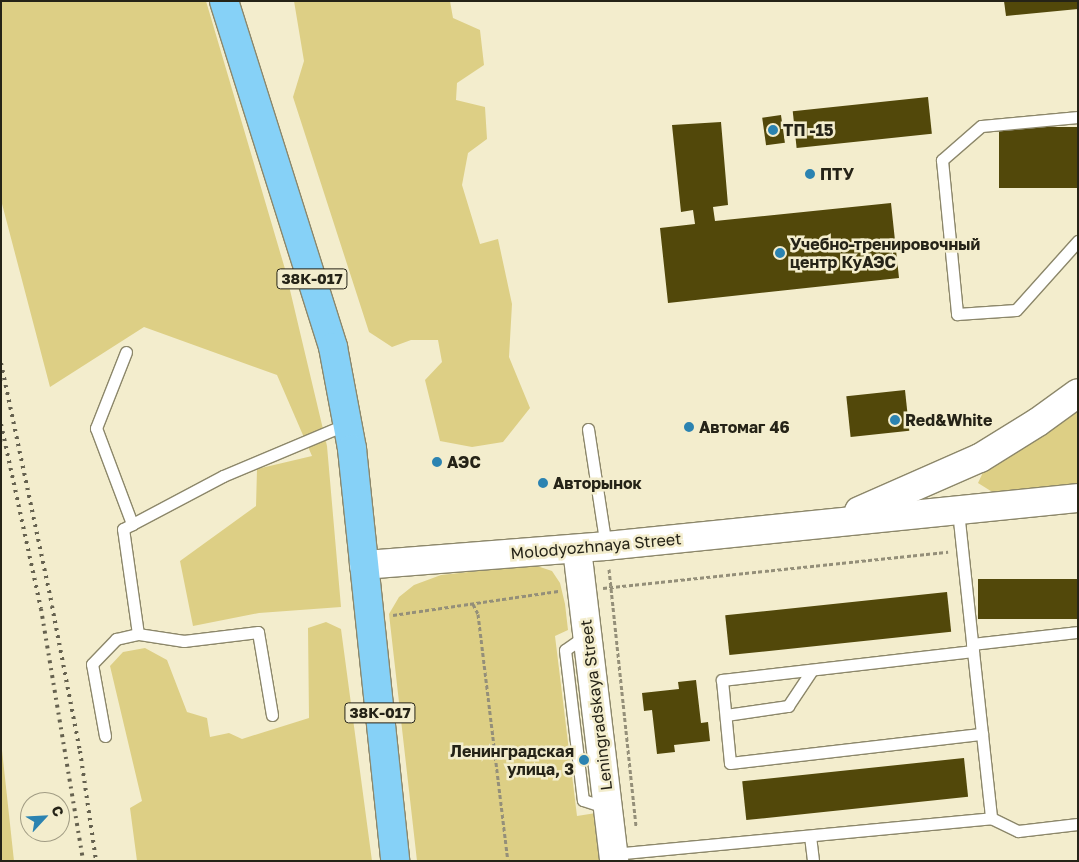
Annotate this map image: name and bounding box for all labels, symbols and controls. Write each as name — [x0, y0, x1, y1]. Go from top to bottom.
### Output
place label: ТП -15 — [783, 120, 833, 140]
marker: ТП -15 — [767, 124, 779, 136]
place label: ПТУ — [820, 164, 854, 184]
marker: ПТУ — [804, 168, 816, 180]
place label: Учебно-тренировочный центр КуАЭС — [790, 234, 980, 272]
marker: Учебно-тренировочный центр КуАЭС — [774, 247, 786, 259]
road number: 38К-017 — [276, 266, 348, 292]
place label: Red&White — [905, 410, 992, 430]
marker: Red&White — [889, 414, 901, 426]
place label: Автомаг 46 — [699, 417, 790, 437]
marker: Автомаг 46 — [683, 421, 695, 433]
place label: АЭС — [447, 452, 481, 472]
marker: АЭС — [431, 456, 443, 468]
place label: Авторынок — [553, 473, 642, 493]
marker: Авторынок — [537, 477, 549, 489]
street label: Molodyozhnaya Street — [510, 529, 682, 563]
street label: Leningradskaya Street — [576, 618, 616, 792]
road number: 38К-017 — [344, 700, 416, 726]
place label: Ленинградская улица, 3 — [450, 741, 574, 779]
marker: Ленинградская улица, 3 — [578, 754, 590, 766]
north arrow — [20, 792, 70, 842]
text: С — [48, 803, 68, 819]

